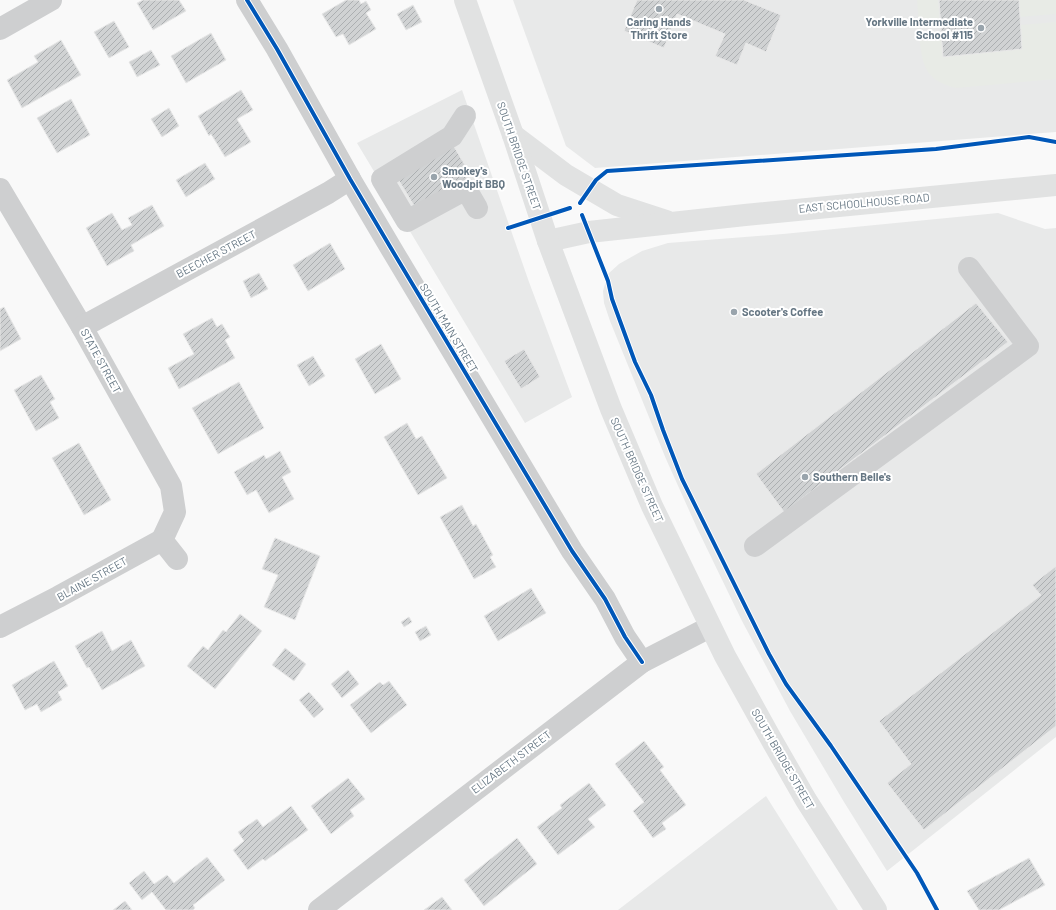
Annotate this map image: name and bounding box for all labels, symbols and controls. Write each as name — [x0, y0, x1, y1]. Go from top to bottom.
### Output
marker: Caring Hands Thrift Store — [654, 4, 664, 14]
place label: Caring Hands Thrift Store — [627, 15, 692, 41]
place label: Yorkville Intermediate School #115 — [866, 15, 973, 41]
marker: Yorkville Intermediate School #115 — [976, 23, 986, 33]
street label: SOUTH BRIDGE STREET — [495, 100, 544, 212]
place label: Smokey's Woodpit BBQ — [442, 164, 506, 190]
marker: Smokey's Woodpit BBQ — [429, 172, 439, 182]
street label: EAST SCHOOLHOUSE ROAD — [798, 190, 930, 215]
street label: BEECHER STREET — [174, 227, 258, 280]
street label: SOUTH MAIN STREET — [418, 281, 481, 375]
place label: Scooter's Coffee — [742, 305, 823, 318]
marker: Scooter's Coffee — [729, 307, 739, 317]
street label: STATE STREET — [78, 326, 124, 395]
street label: SOUTH BRIDGE STREET — [608, 415, 667, 524]
place label: Southern Belle's — [813, 470, 892, 483]
marker: Southern Belle's — [800, 472, 810, 482]
street label: BLAINE STREET — [54, 554, 129, 603]
street label: SOUTH BRIDGE STREET — [749, 706, 817, 811]
street label: ELIZABETH STREET — [468, 727, 553, 796]

